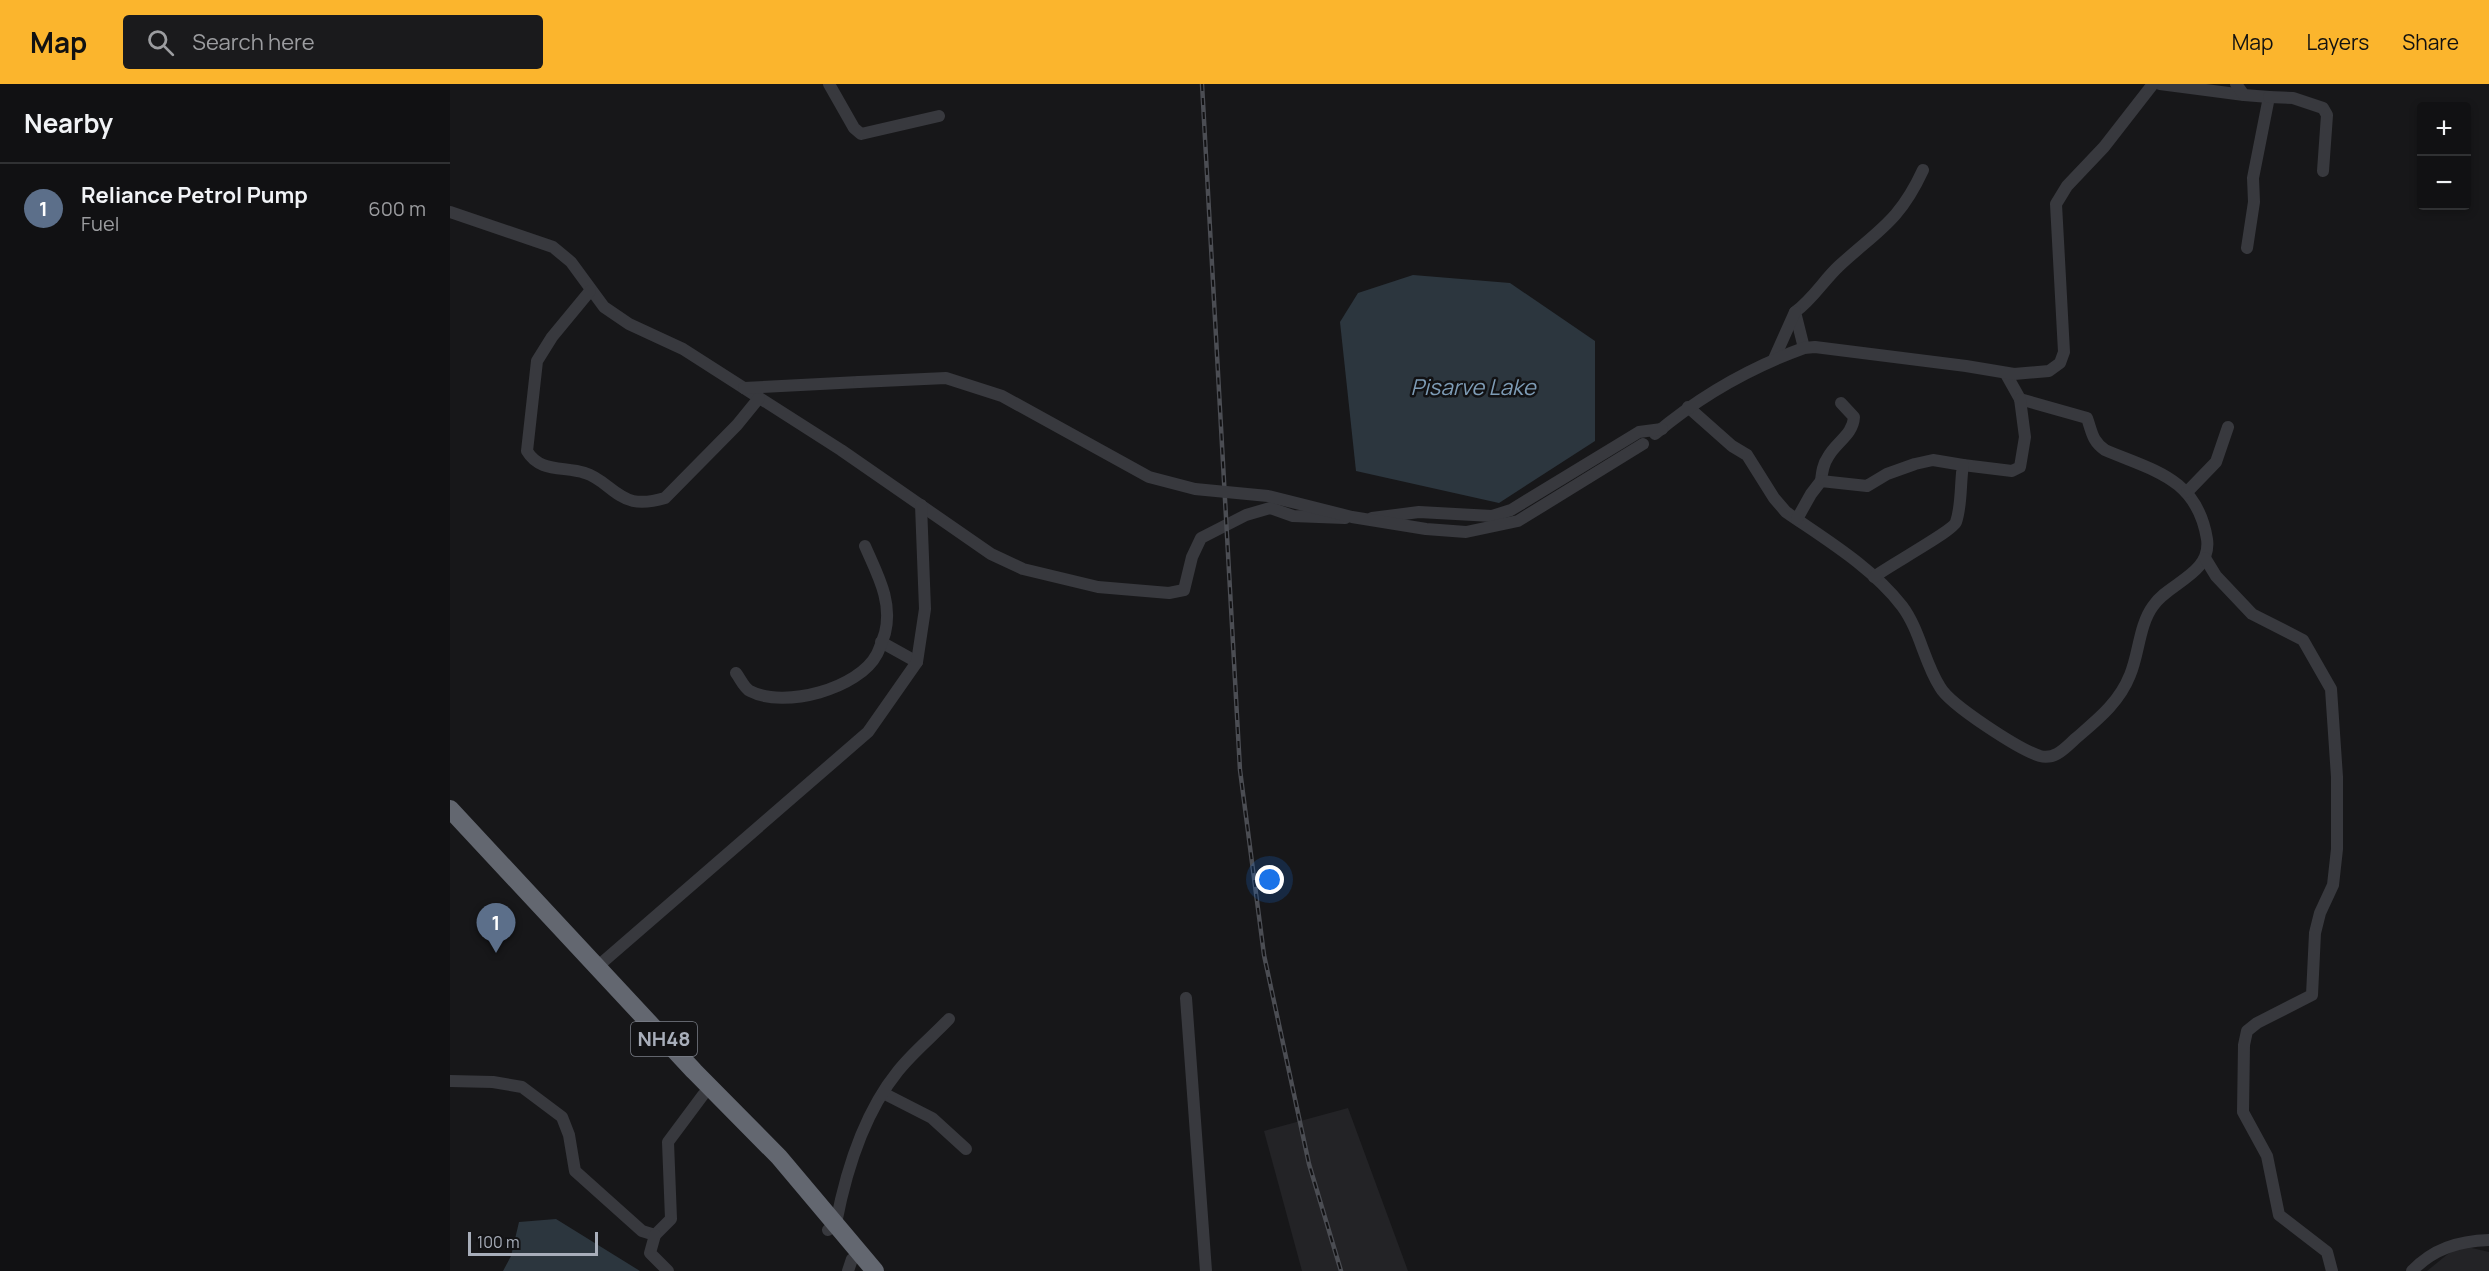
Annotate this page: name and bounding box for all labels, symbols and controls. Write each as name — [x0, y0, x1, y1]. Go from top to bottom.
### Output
search box — [123, 15, 543, 69]
text: Map — [30, 23, 87, 61]
icon: search — [144, 26, 177, 59]
text: Search here — [192, 27, 315, 57]
text: Map — [2232, 28, 2273, 56]
text: Layers — [2306, 28, 2369, 56]
text: Share — [2402, 28, 2459, 56]
map controls — [2417, 102, 2471, 210]
button: + — [2417, 102, 2471, 156]
text: Nearby — [24, 105, 113, 141]
button: − — [2417, 156, 2471, 210]
text: Reliance Petrol Pump — [81, 180, 308, 210]
text: 1 — [39, 195, 48, 222]
text: 600 m — [368, 195, 426, 222]
text: Fuel — [81, 210, 119, 237]
water label: Pisarve Lake — [1410, 372, 1537, 402]
your location — [1255, 865, 1284, 894]
pin: 1 — [476, 904, 516, 953]
road number: NH48 — [631, 1022, 697, 1056]
scale bar — [468, 1229, 598, 1256]
text: 100 m — [477, 1231, 520, 1253]

